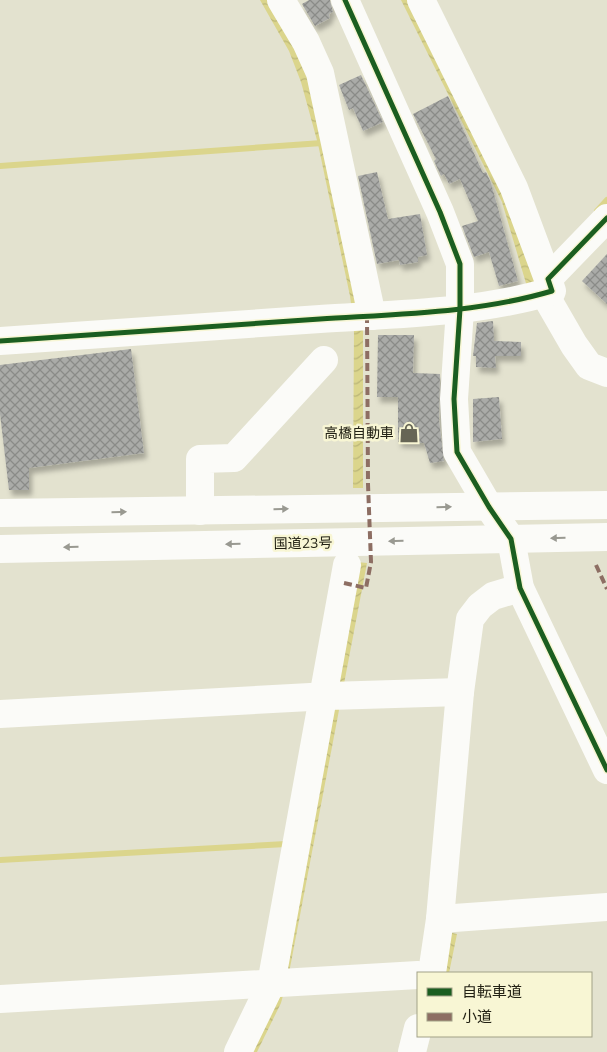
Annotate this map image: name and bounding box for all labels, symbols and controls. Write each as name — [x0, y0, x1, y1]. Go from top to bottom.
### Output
shop icon: 高橋自動車 — [398, 422, 420, 444]
place label: 高橋自動車 — [324, 424, 394, 442]
one-way arrow — [436, 503, 452, 511]
one-way arrow — [273, 505, 289, 513]
one-way arrow — [111, 508, 127, 516]
street label: 国道23号 — [273, 533, 333, 553]
one-way arrow — [550, 534, 566, 542]
one-way arrow — [388, 537, 404, 545]
one-way arrow — [225, 540, 241, 548]
one-way arrow — [63, 544, 79, 552]
legend — [417, 972, 592, 1037]
text: 自転車道 — [462, 982, 522, 1001]
text: 小道 — [462, 1007, 492, 1026]

